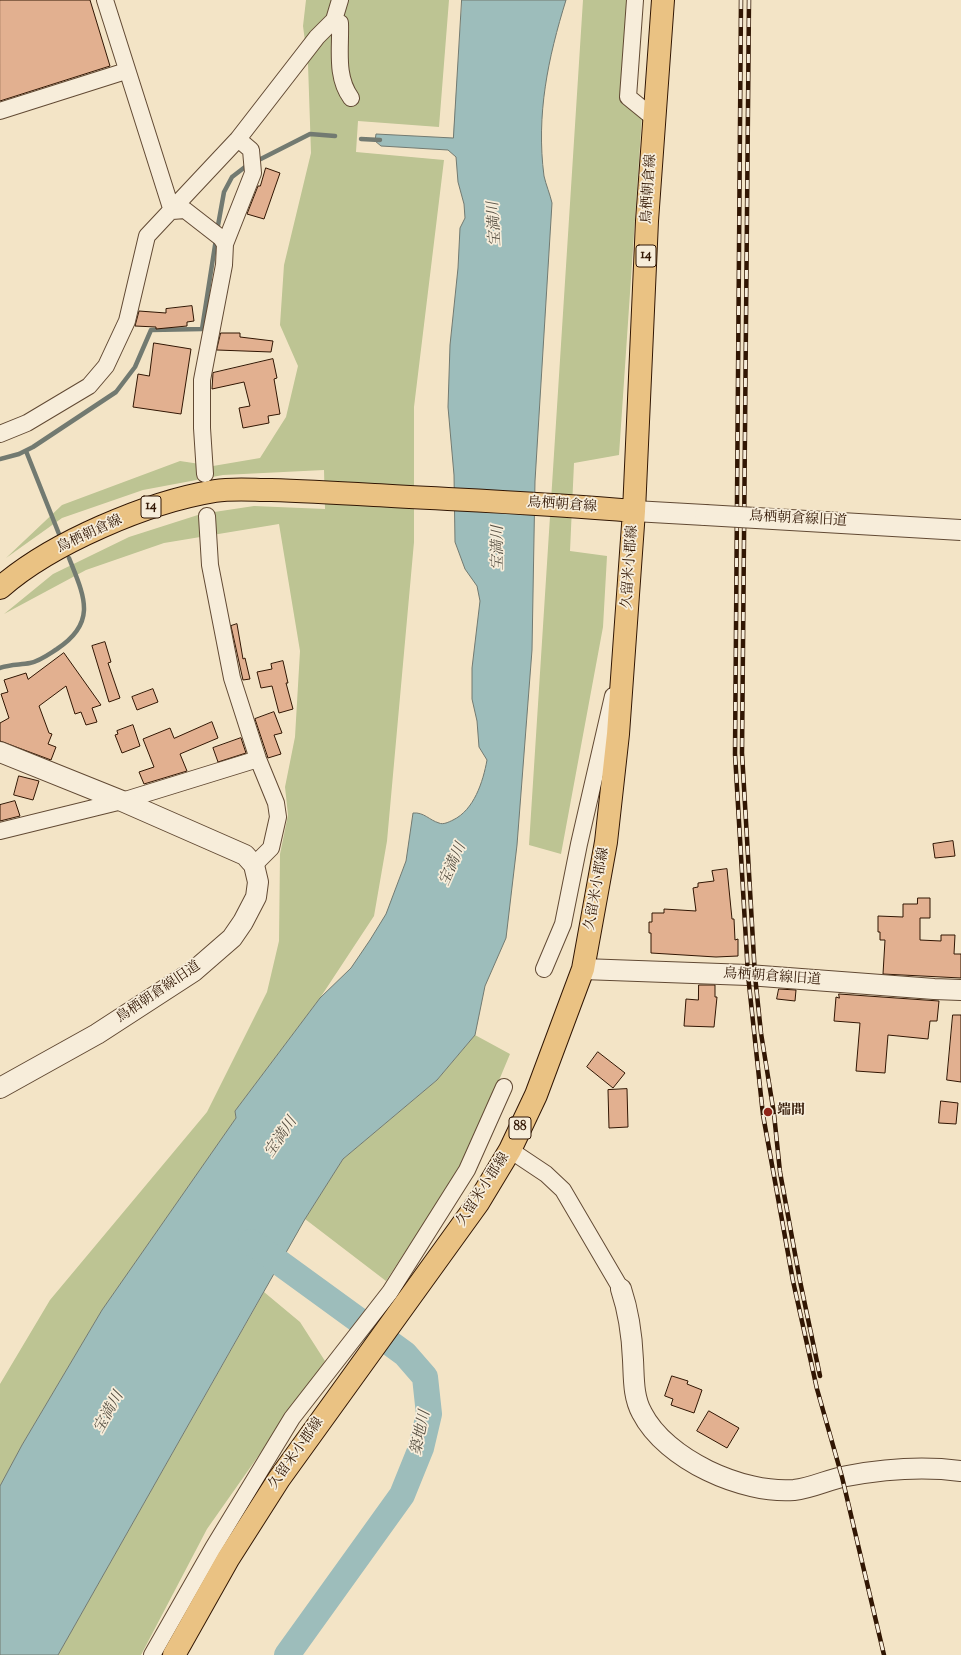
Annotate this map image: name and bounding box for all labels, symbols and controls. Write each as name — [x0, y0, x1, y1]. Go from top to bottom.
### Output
street label: 鳥栖朝倉線 — [639, 153, 661, 225]
water label: 宝満川 — [486, 201, 506, 247]
road number: 14 — [636, 245, 656, 267]
street label: 鳥栖朝倉線 — [526, 495, 598, 517]
road number: 14 — [141, 496, 161, 518]
street label: 鳥栖朝倉線旧道 — [749, 509, 847, 531]
street label: 鳥栖朝倉線 — [55, 513, 125, 557]
street label: 久留米小郡線 — [620, 525, 642, 609]
water label: 宝満川 — [490, 526, 508, 570]
water label: 宝満川 — [437, 841, 471, 889]
street label: 久留米小郡線 — [582, 846, 614, 932]
street label: 鳥栖朝倉線旧道 — [114, 959, 204, 1027]
street label: 鳥栖朝倉線旧道 — [723, 966, 821, 990]
place label: 端間 — [777, 1104, 805, 1120]
marker: 端間 — [762, 1106, 774, 1118]
water label: 宝満川 — [262, 1114, 302, 1162]
road number: 88 — [509, 1117, 531, 1139]
street label: 久留米小郡線 — [454, 1150, 514, 1230]
water label: 宝満川 — [91, 1389, 129, 1437]
water label: 築地川 — [409, 1409, 435, 1457]
street label: 久留米小郡線 — [266, 1415, 328, 1493]

